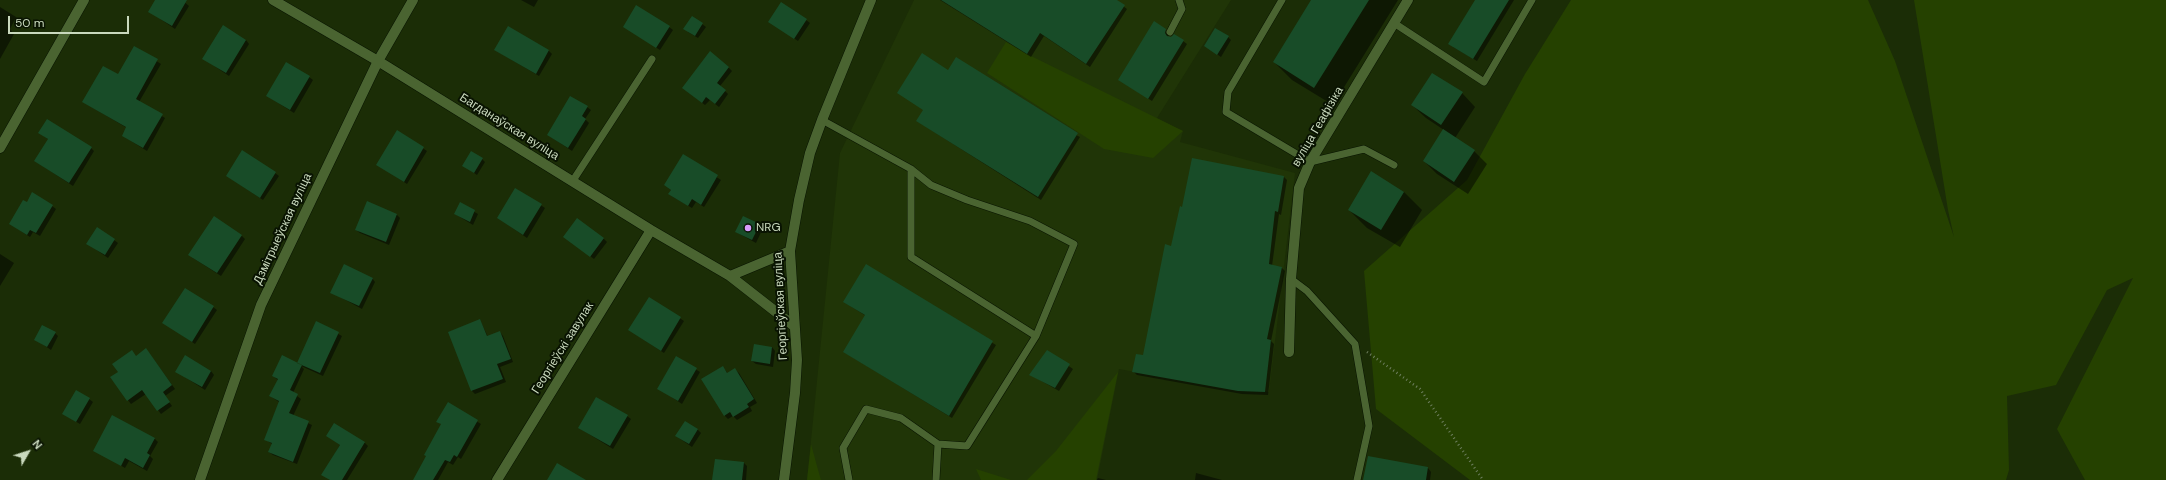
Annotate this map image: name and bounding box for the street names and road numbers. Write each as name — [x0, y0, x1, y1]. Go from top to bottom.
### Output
street label: вуліца Геафізіка — [1289, 84, 1347, 170]
street label: Багданаўская вуліца — [457, 91, 561, 163]
street label: Дзмітрыеўская вуліца — [251, 171, 315, 287]
street label: Георгіеўская вуліца — [771, 252, 791, 360]
street label: Георгіеўскі завулак — [529, 299, 597, 397]

